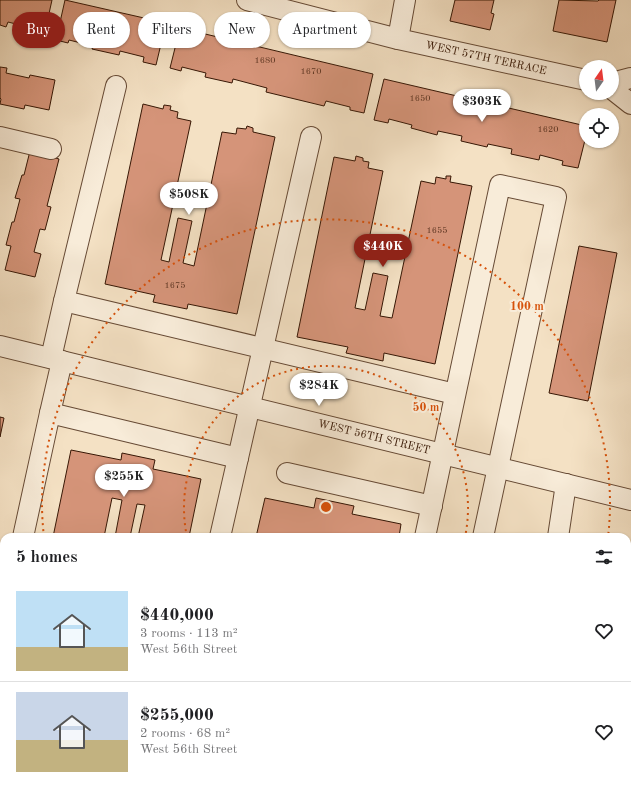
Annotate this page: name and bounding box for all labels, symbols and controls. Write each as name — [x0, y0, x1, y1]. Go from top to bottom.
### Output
chip: Buy — [12, 12, 65, 48]
chip: Rent — [73, 12, 130, 48]
chip: Filters — [138, 12, 206, 48]
chip: New — [214, 12, 270, 48]
chip: Apartment — [278, 12, 371, 48]
street label: WEST 57TH TERRACE — [424, 40, 548, 77]
house number: 1680 — [255, 56, 275, 65]
north arrow — [579, 60, 619, 100]
map controls — [579, 60, 619, 148]
house number: 1670 — [301, 67, 321, 76]
pin: $303K — [454, 89, 510, 123]
house number: 1650 — [410, 94, 430, 103]
text: $303K — [462, 95, 502, 108]
button: locate — [579, 108, 619, 148]
house number: 1620 — [538, 125, 558, 134]
pin: $508K — [161, 182, 217, 216]
text: $508K — [169, 188, 209, 201]
house number: 1655 — [427, 226, 447, 235]
pin: $440K — [355, 234, 411, 268]
text: $440K — [363, 240, 403, 253]
house number: 1675 — [165, 281, 185, 290]
text: 100 m — [510, 301, 544, 313]
pin: $284K — [291, 373, 347, 407]
text: $284K — [299, 379, 339, 392]
text: 50 m — [413, 401, 440, 414]
street label: WEST 56TH STREET — [317, 418, 431, 456]
pin: $255K — [96, 464, 152, 498]
text: $255K — [104, 470, 144, 483]
centre of rings — [319, 500, 333, 514]
icon: filters — [593, 546, 615, 568]
text: 5 homes — [16, 549, 78, 566]
icon: home — [48, 607, 96, 655]
text: $440,000 — [140, 607, 214, 624]
icon: heart — [593, 620, 615, 642]
text: 3 rooms · 113 m² — [140, 627, 238, 640]
text: West 56th Street — [140, 643, 237, 656]
text: $255,000 — [140, 707, 214, 724]
icon: home — [48, 708, 96, 756]
icon: heart — [593, 721, 615, 743]
text: 2 rooms · 68 m² — [140, 727, 230, 740]
text: West 56th Street — [140, 743, 237, 756]

